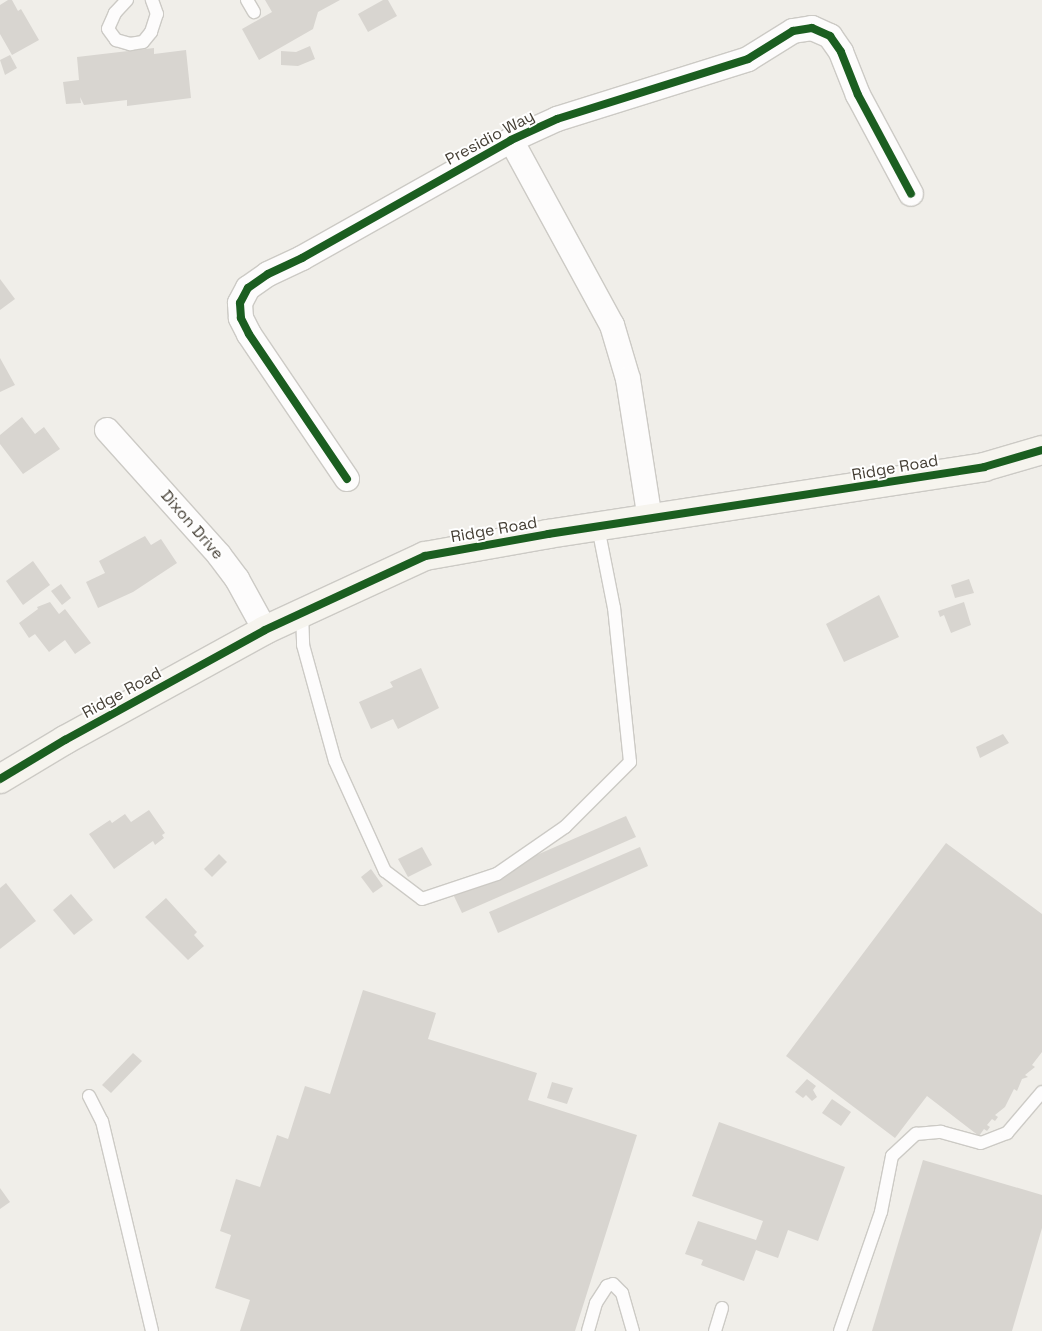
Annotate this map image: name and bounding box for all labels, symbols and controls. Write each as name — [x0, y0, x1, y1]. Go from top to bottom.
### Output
street label: Presidio Way — [442, 107, 538, 169]
street label: Ridge Road — [850, 451, 940, 485]
street label: Dixon Drive — [157, 486, 227, 564]
street label: Ridge Road — [449, 513, 539, 547]
street label: Ridge Road — [79, 663, 165, 723]

